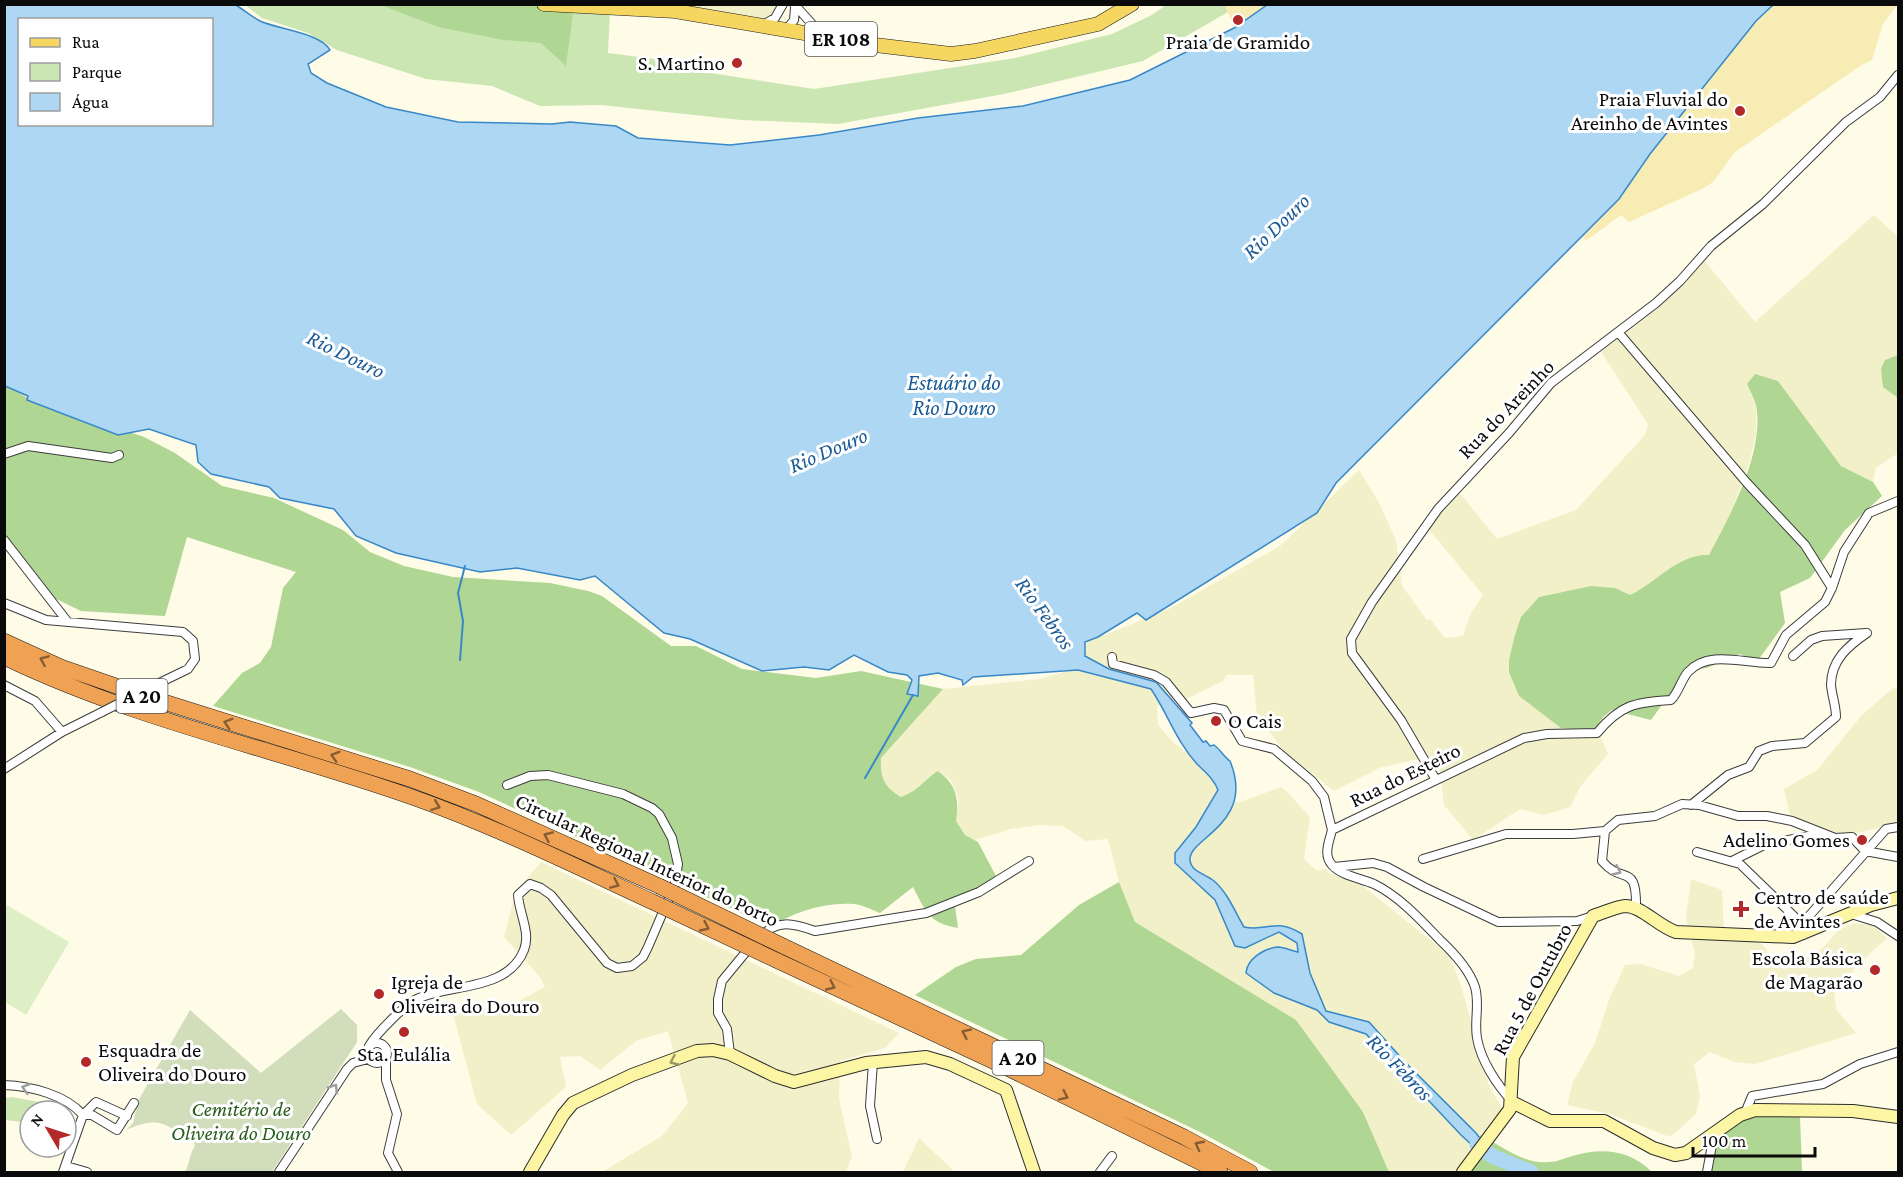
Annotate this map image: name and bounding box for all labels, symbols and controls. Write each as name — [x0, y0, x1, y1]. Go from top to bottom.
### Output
marker: Praia de Gramido — [1231, 13, 1245, 27]
legend — [18, 18, 213, 126]
road number: ER 108 — [805, 22, 877, 56]
place label: Praia de Gramido — [1166, 30, 1310, 54]
text: Rua — [72, 32, 100, 52]
place label: S. Martino — [638, 51, 725, 75]
marker: S. Martino — [730, 56, 744, 70]
text: Parque — [72, 62, 122, 82]
place label: Praia Fluvial do Areinho de Avintes — [1571, 87, 1728, 135]
text: Água — [72, 92, 109, 112]
marker: Praia Fluvial do Areinho de Avintes — [1733, 104, 1747, 118]
water label: Rio Douro — [1237, 188, 1315, 264]
water label: Rio Douro — [303, 325, 389, 383]
street label: Rua do Areinho — [1453, 355, 1559, 463]
water label: Estuário do Rio Douro — [907, 370, 1001, 420]
water label: Rio Douro — [785, 422, 871, 478]
water label: Rio Febros — [1010, 572, 1080, 654]
one-way arrow — [39, 655, 50, 667]
road number: A 20 — [116, 679, 168, 713]
place label: O Cais — [1228, 709, 1282, 733]
marker: O Cais — [1209, 714, 1223, 728]
one-way arrow — [223, 718, 234, 730]
street label: Rua do Esteiro — [1346, 738, 1464, 812]
one-way arrow — [330, 751, 341, 763]
street label: Circular Regional Interior do Porto — [512, 788, 782, 932]
one-way arrow — [430, 799, 441, 811]
place label: Adelino Gomes — [1723, 828, 1850, 852]
one-way arrow — [544, 831, 555, 843]
marker: Adelino Gomes — [1855, 833, 1869, 847]
one-way arrow — [1610, 863, 1621, 875]
one-way arrow — [608, 877, 619, 889]
place label: Centro de saúde de Avintes — [1754, 885, 1889, 933]
marker: Centro de saúde de Avintes — [1732, 900, 1750, 918]
one-way arrow — [699, 919, 710, 931]
street label: Rua 5 de Outubro — [1487, 919, 1577, 1059]
place label: Escola Básica de Magarão — [1752, 946, 1863, 994]
marker: Escola Básica de Magarão — [1868, 963, 1882, 977]
place label: Igreja de Oliveira do Douro — [391, 970, 539, 1018]
one-way arrow — [824, 979, 835, 991]
marker: Igreja de Oliveira do Douro — [372, 987, 386, 1001]
marker: Sta. Eulália — [397, 1025, 411, 1039]
water label: Rio Febros — [1362, 1028, 1438, 1106]
one-way arrow — [962, 1029, 973, 1041]
place label: Esquadra de Oliveira do Douro — [98, 1038, 246, 1086]
road number: A 20 — [992, 1041, 1044, 1075]
place label: Sta. Eulália — [357, 1042, 451, 1066]
one-way arrow — [669, 1054, 680, 1066]
marker: Esquadra de Oliveira do Douro — [79, 1055, 93, 1069]
one-way arrow — [21, 1083, 31, 1096]
one-way arrow — [327, 1084, 338, 1095]
one-way arrow — [1058, 1088, 1069, 1100]
park label: Cemitério de Oliveira do Douro — [171, 1097, 311, 1145]
north arrow — [18, 1099, 78, 1159]
text: N — [27, 1110, 47, 1129]
scale bar — [1693, 1120, 1814, 1158]
text: 100 m — [1702, 1131, 1747, 1151]
one-way arrow — [1194, 1141, 1205, 1152]

